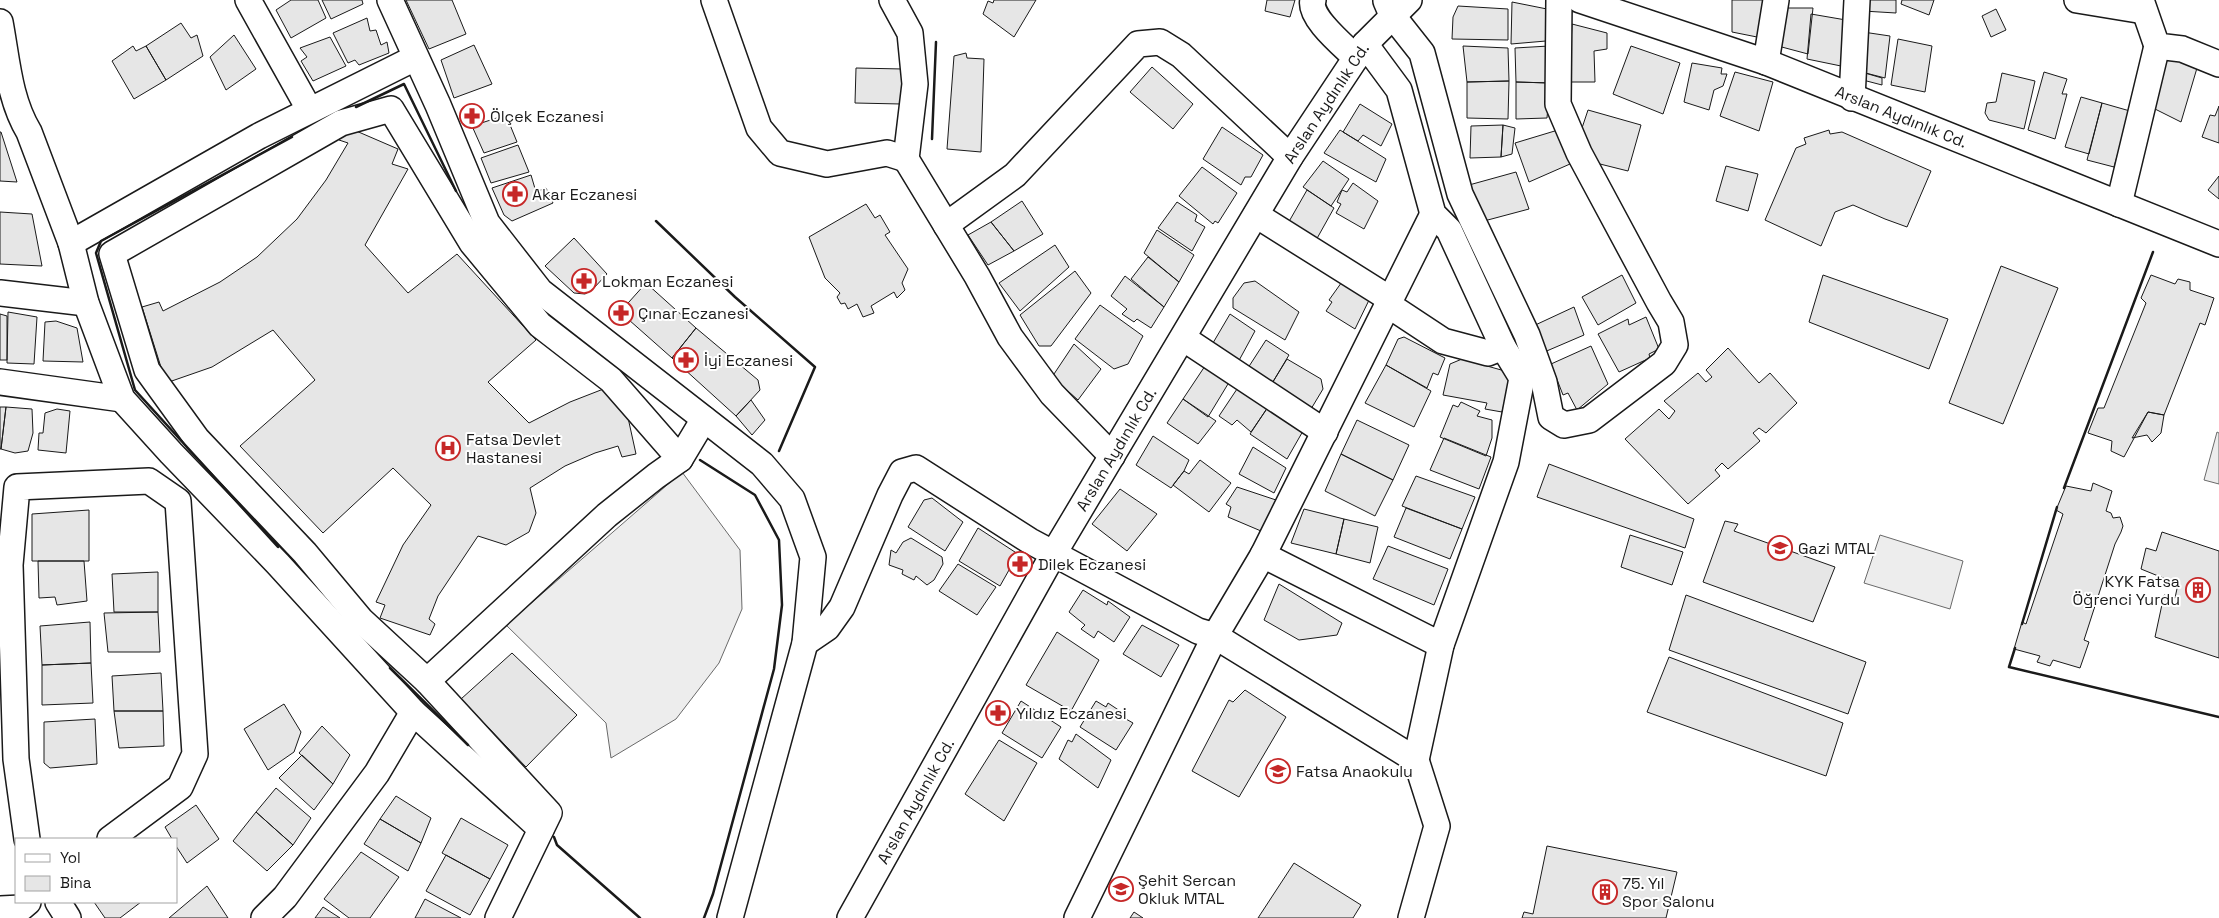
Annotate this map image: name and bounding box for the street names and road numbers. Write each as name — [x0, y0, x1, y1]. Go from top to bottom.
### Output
street label: Arslan Aydınlık Cd. — [1278, 39, 1373, 167]
street label: Arslan Aydınlık Cd. — [1832, 80, 1970, 152]
street label: Arslan Aydınlık Cd. — [1071, 383, 1161, 515]
street label: Arslan Aydınlık Cd. — [872, 735, 959, 867]

